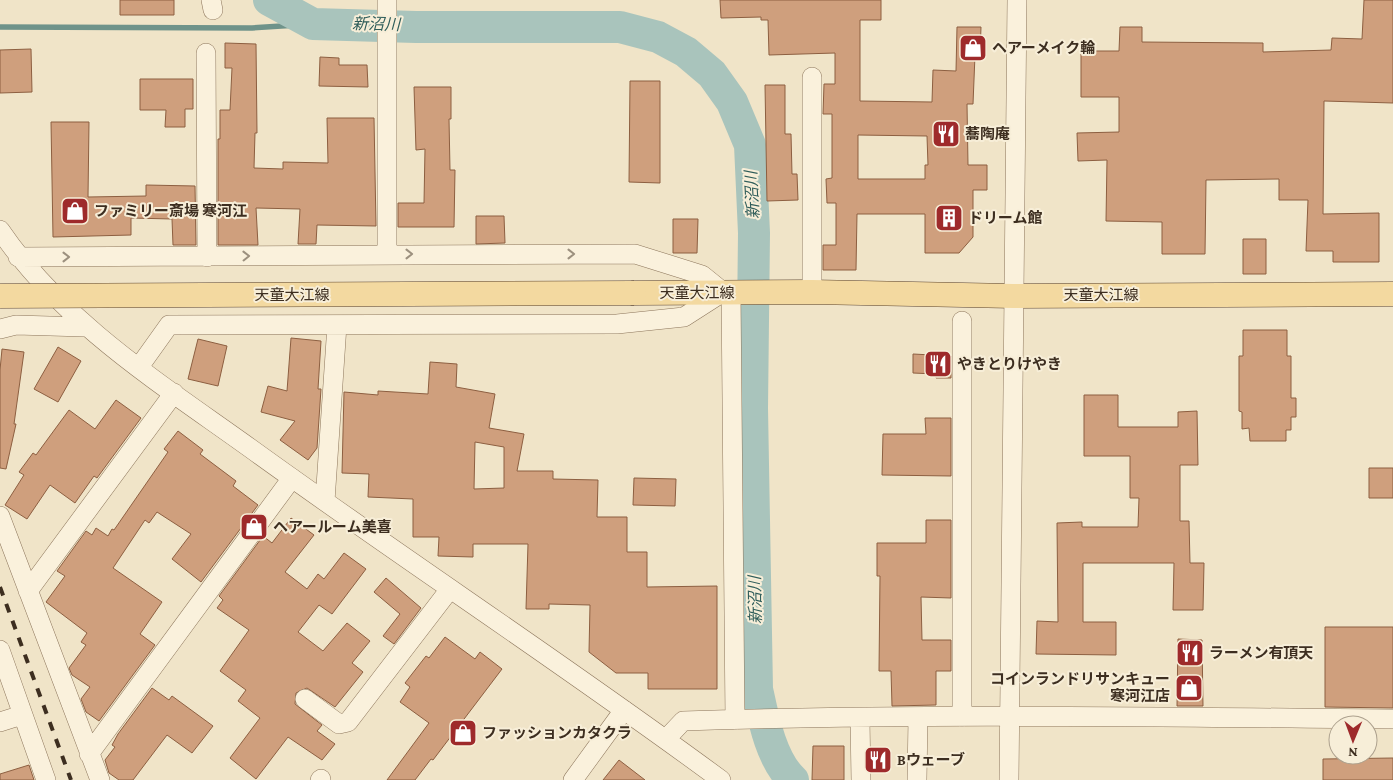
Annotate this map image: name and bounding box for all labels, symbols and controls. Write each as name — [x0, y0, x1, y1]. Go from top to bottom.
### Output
water label: 新沼川 — [352, 15, 402, 33]
shop icon: ヘアーメイク輪 — [958, 33, 988, 63]
place label: ヘアーメイク輪 — [992, 39, 1095, 56]
restaurant icon: 蕎陶庵 — [931, 119, 961, 149]
place label: 蕎陶庵 — [965, 126, 1010, 142]
water label: 新沼川 — [742, 169, 762, 219]
shop icon: ファミリー斎場 寒河江 — [60, 196, 90, 226]
place label: ファミリー斎場 寒河江 — [94, 203, 247, 219]
building icon: ドリーム館 — [934, 203, 964, 233]
place label: ドリーム館 — [968, 210, 1043, 226]
one-way arrow — [406, 249, 413, 259]
one-way arrow — [568, 249, 576, 259]
one-way arrow — [243, 251, 251, 261]
one-way arrow — [63, 252, 71, 262]
street label: 天童大江線 — [659, 285, 735, 301]
street label: 天童大江線 — [254, 287, 330, 303]
street label: 天童大江線 — [1063, 287, 1139, 303]
restaurant icon: やきとりけやき — [923, 349, 953, 379]
place label: やきとりけやき — [957, 356, 1062, 372]
shop icon: ヘアールーム美喜 — [239, 512, 269, 542]
place label: ヘアールーム美喜 — [273, 519, 392, 535]
water label: 新沼川 — [746, 574, 764, 624]
restaurant icon: ラーメン有頂天 — [1175, 638, 1205, 668]
place label: ラーメン有頂天 — [1209, 645, 1313, 661]
place label: コインランドリサンキュー 寒河江店 — [990, 671, 1170, 704]
shop icon: コインランドリサンキュー 寒河江店 — [1174, 673, 1204, 703]
north arrow — [1328, 715, 1378, 765]
shop icon: ファッションカタクラ — [448, 718, 478, 748]
place label: ファッションカタクラ — [482, 725, 632, 741]
restaurant icon: Bウェーブ — [863, 745, 893, 775]
text: N — [1347, 745, 1358, 761]
place label: Bウェーブ — [897, 751, 965, 768]

